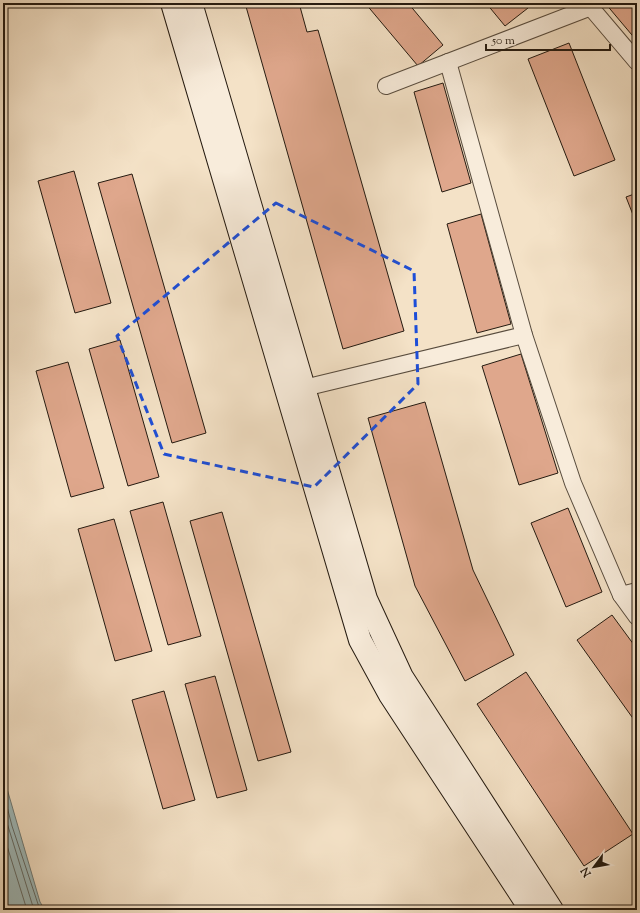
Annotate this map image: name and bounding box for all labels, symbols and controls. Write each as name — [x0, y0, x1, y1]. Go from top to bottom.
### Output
scale bar — [486, 26, 610, 52]
text: 50 m — [491, 32, 515, 50]
north arrow — [574, 847, 614, 887]
text: N — [577, 864, 596, 881]

